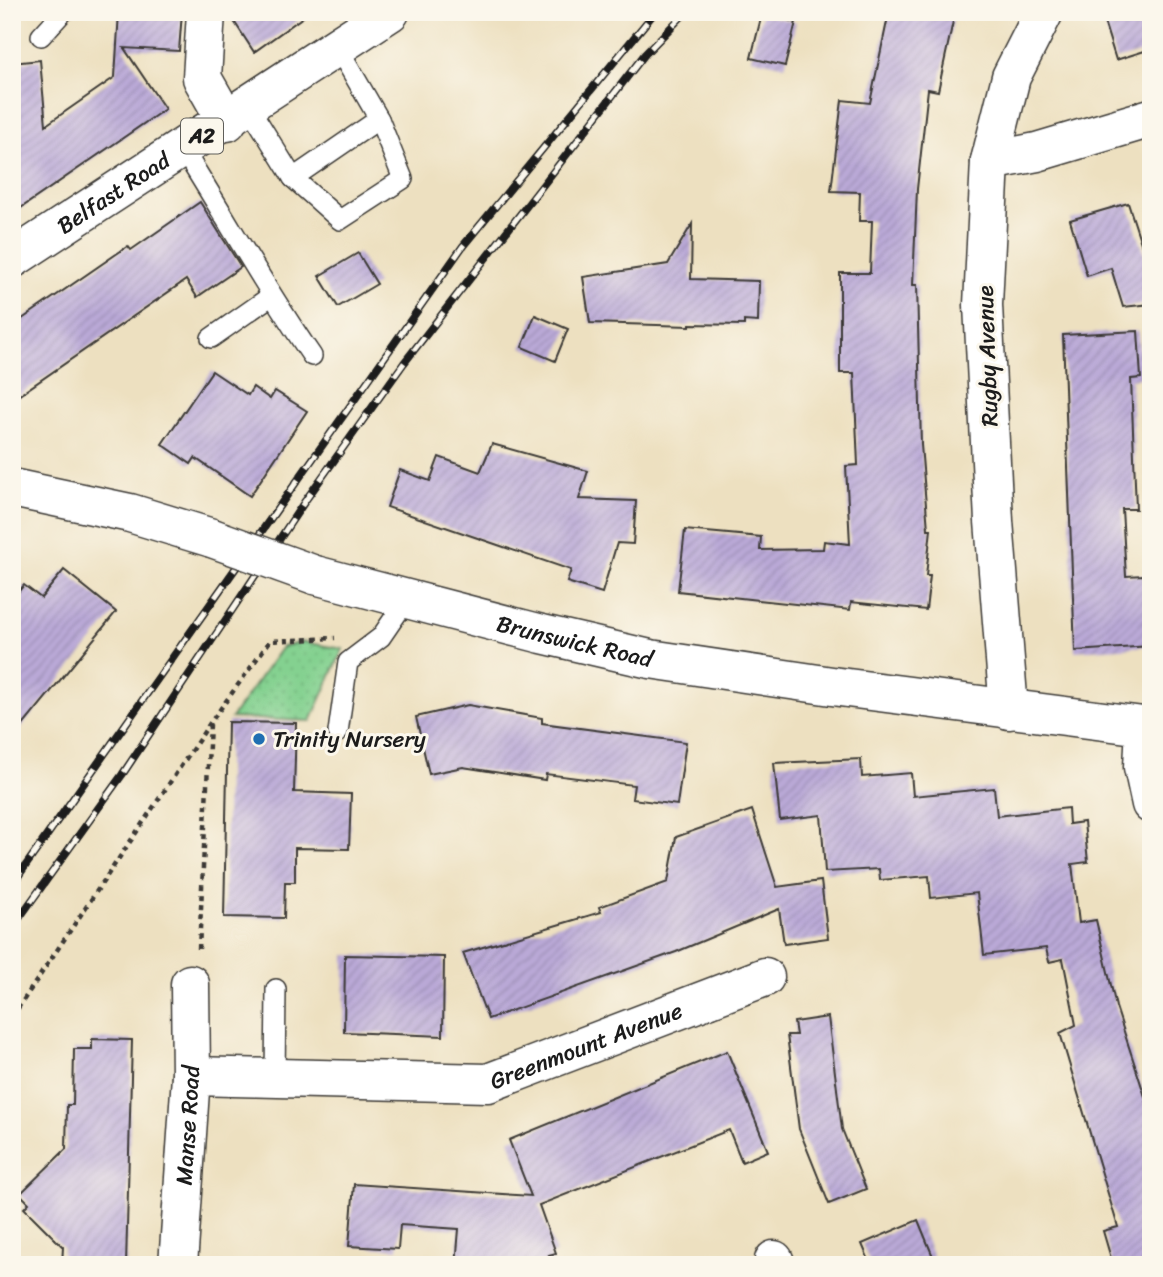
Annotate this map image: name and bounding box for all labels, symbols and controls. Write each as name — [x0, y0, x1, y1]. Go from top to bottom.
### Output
road number: A2 — [181, 118, 223, 154]
street label: Belfast Road — [48, 140, 180, 246]
street label: Rugby Avenue — [965, 285, 1010, 427]
street label: Brunswick Road — [492, 603, 658, 680]
place label: Trinity Nursery — [273, 719, 426, 760]
marker: Trinity Nursery — [251, 731, 267, 747]
street label: Greenmount Avenue — [484, 990, 689, 1102]
street label: Manse Road — [164, 1063, 212, 1187]

